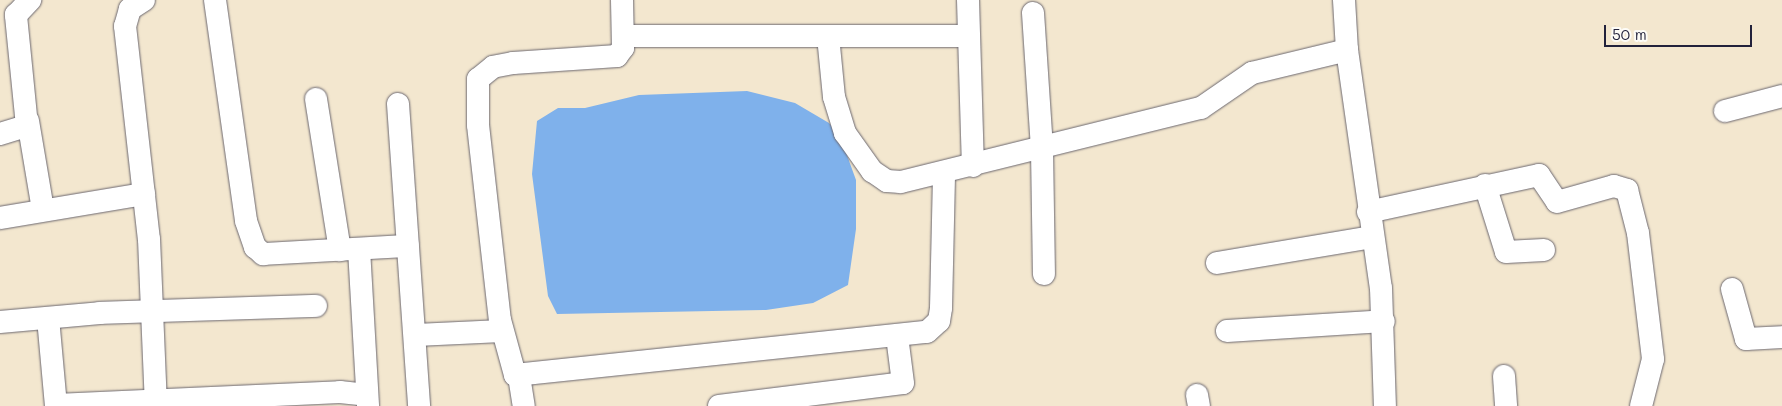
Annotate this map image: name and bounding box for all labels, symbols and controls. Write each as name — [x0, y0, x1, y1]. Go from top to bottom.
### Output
scale bar — [1607, 15, 1754, 47]
text: 50 m — [1612, 24, 1647, 44]

